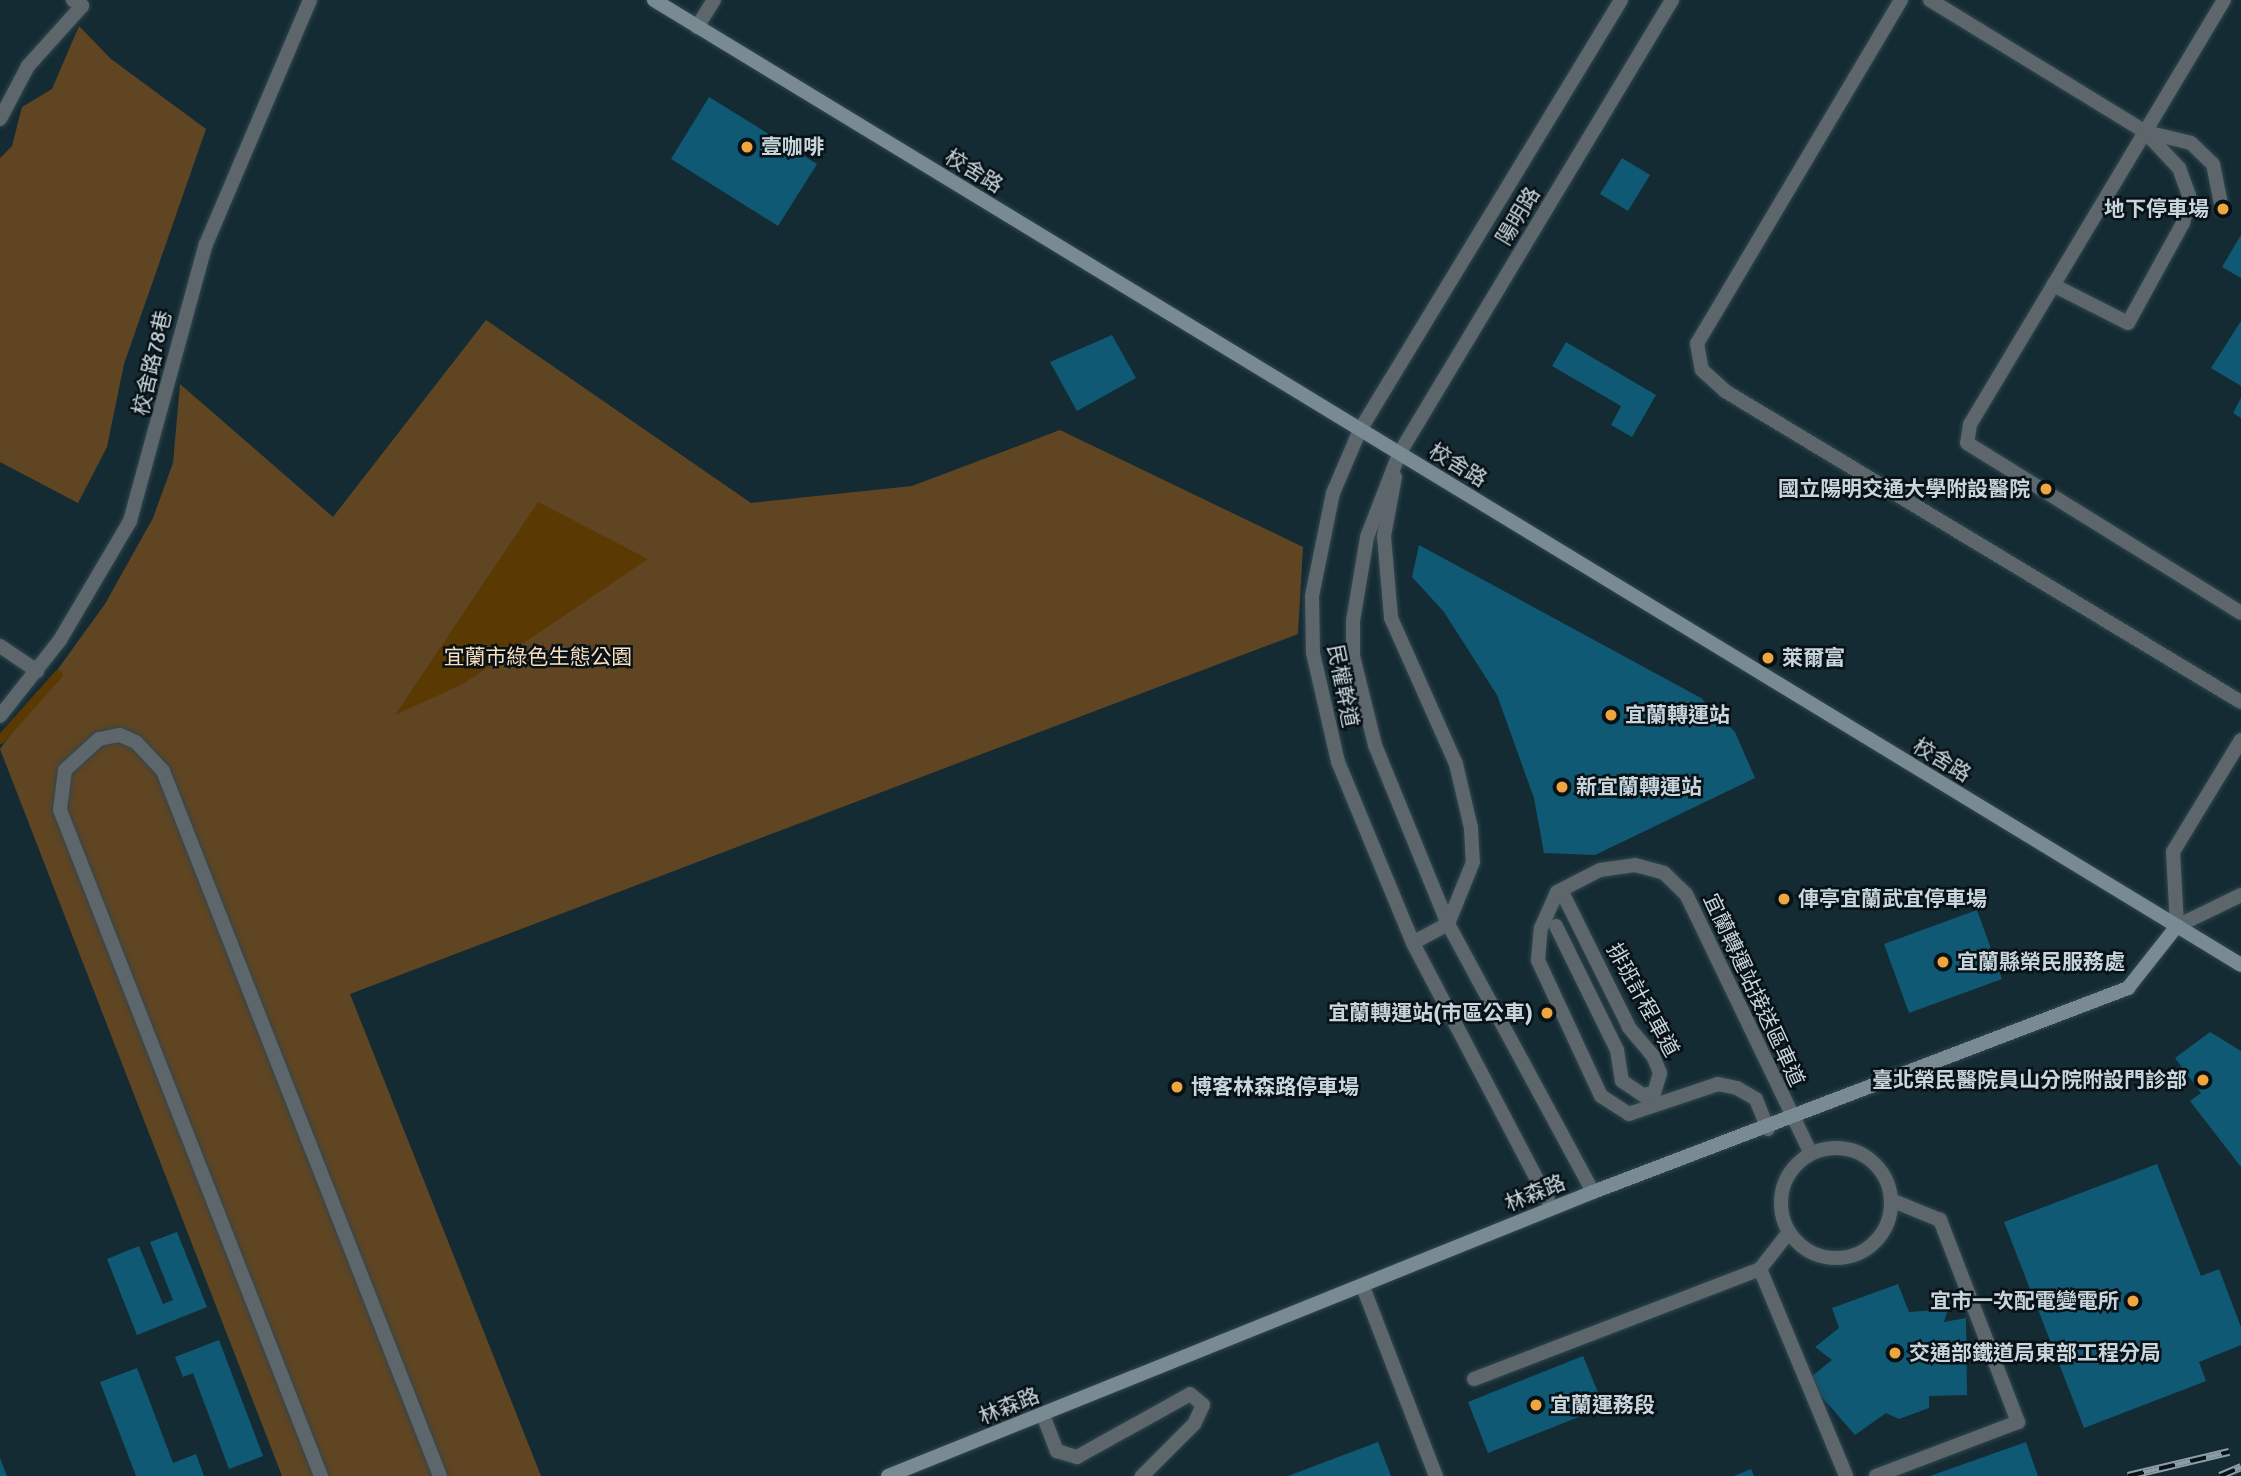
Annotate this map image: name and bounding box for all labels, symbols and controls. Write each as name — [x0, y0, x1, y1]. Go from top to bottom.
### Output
place label: 壹咖啡 — [761, 134, 824, 160]
marker: 壹咖啡 — [739, 139, 755, 155]
street label: 校舍路 — [941, 144, 1007, 198]
street label: 陽明路 — [1491, 183, 1545, 249]
place label: 地下停車場 — [2104, 196, 2209, 222]
marker: 地下停車場 — [2215, 201, 2231, 217]
street label: 校舍路78巷 — [128, 308, 176, 418]
street label: 校舍路 — [1425, 438, 1491, 492]
place label: 國立陽明交通大學附設醫院 — [1778, 476, 2030, 502]
marker: 國立陽明交通大學附設醫院 — [2036, 479, 2056, 499]
street label: 民權幹道 — [1323, 642, 1363, 730]
park label: 宜蘭市綠色生態公園 — [444, 644, 632, 670]
place label: 萊爾富 — [1782, 645, 1845, 671]
marker: 萊爾富 — [1760, 650, 1776, 666]
place label: 宜蘭轉運站 — [1625, 702, 1730, 728]
marker: 宜蘭轉運站 — [1603, 707, 1619, 723]
street label: 校舍路 — [1909, 733, 1975, 787]
place label: 新宜蘭轉運站 — [1576, 774, 1702, 800]
marker: 新宜蘭轉運站 — [1554, 779, 1570, 795]
place label: 俥亭宜蘭武宜停車場 — [1798, 886, 1987, 912]
street label: 宜蘭轉運站接送區車道 — [1698, 890, 1810, 1090]
marker: 俥亭宜蘭武宜停車場 — [1776, 891, 1792, 907]
street label: 排班計程車道 — [1601, 939, 1685, 1061]
place label: 宜蘭縣榮民服務處 — [1957, 949, 2125, 975]
marker: 宜蘭縣榮民服務處 — [1935, 954, 1951, 970]
place label: 宜蘭轉運站(市區公車) — [1328, 1000, 1533, 1026]
marker: 宜蘭轉運站(市區公車) — [1539, 1005, 1555, 1021]
place label: 臺北榮民醫院員山分院附設門診部 — [1872, 1067, 2187, 1093]
marker: 臺北榮民醫院員山分院附設門診部 — [2193, 1070, 2213, 1090]
place label: 博客林森路停車場 — [1191, 1074, 1359, 1100]
marker: 博客林森路停車場 — [1169, 1079, 1185, 1095]
street label: 林森路 — [1501, 1170, 1569, 1216]
place label: 宜市一次配電變電所 — [1930, 1288, 2119, 1314]
marker: 宜市一次配電變電所 — [2125, 1293, 2141, 1309]
place label: 交通部鐵道局東部工程分局 — [1909, 1340, 2161, 1366]
marker: 交通部鐵道局東部工程分局 — [1887, 1345, 1903, 1361]
street label: 林森路 — [975, 1383, 1043, 1429]
place label: 宜蘭運務段 — [1550, 1392, 1655, 1418]
marker: 宜蘭運務段 — [1528, 1397, 1544, 1413]

